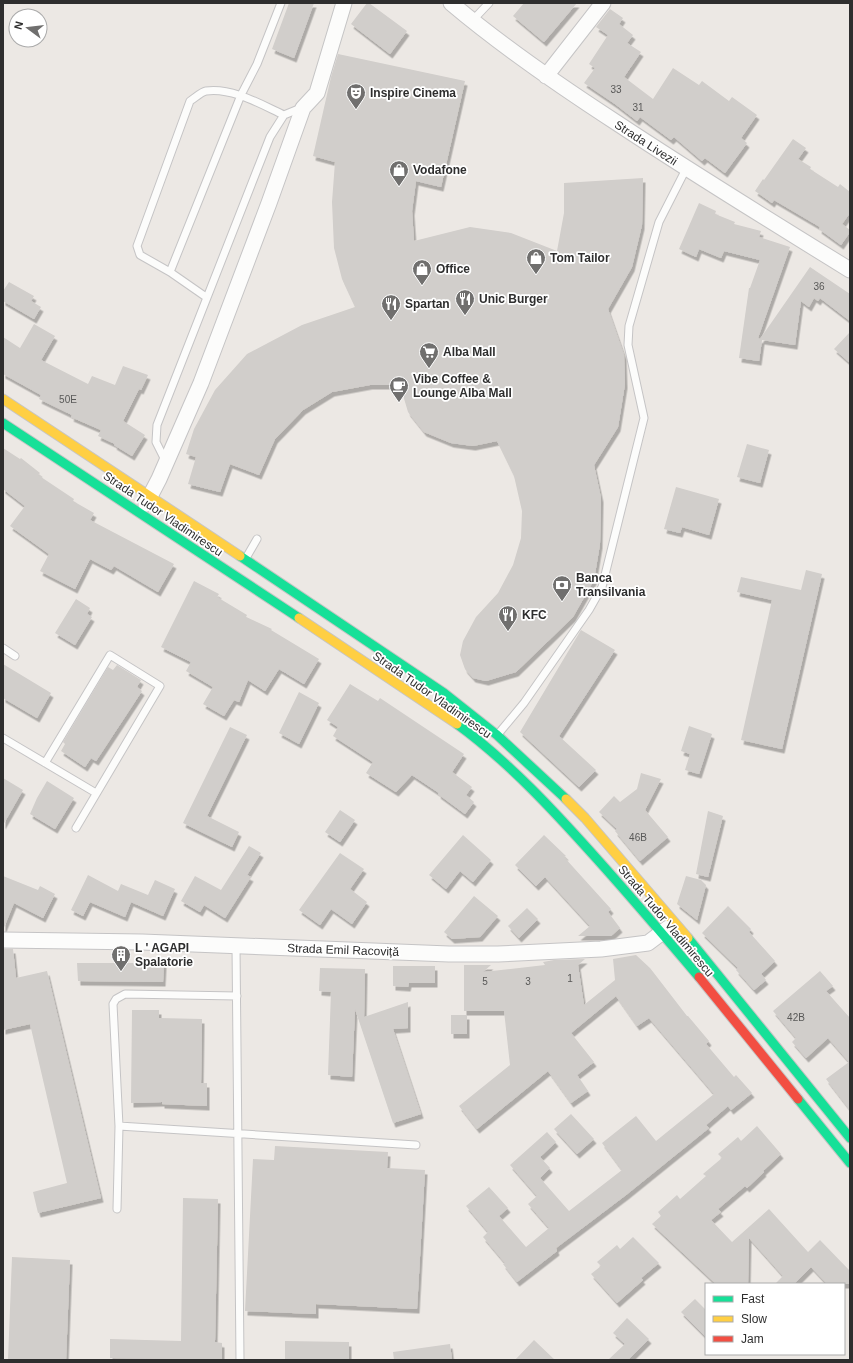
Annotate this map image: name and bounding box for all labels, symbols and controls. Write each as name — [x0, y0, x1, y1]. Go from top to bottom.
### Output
north arrow — [8, 8, 48, 48]
text: N — [12, 20, 25, 31]
theatre icon: Inspire Cinema — [345, 82, 367, 110]
house number: 33 — [610, 84, 622, 95]
place label: Inspire Cinema — [370, 86, 456, 100]
house number: 31 — [632, 102, 644, 113]
street label: Strada Livezii — [612, 118, 680, 168]
shop icon: Vodafone — [388, 159, 410, 187]
place label: Vodafone — [413, 163, 467, 177]
shop icon: Tom Tailor — [525, 247, 547, 275]
place label: Tom Tailor — [550, 251, 610, 265]
shop icon: Office — [411, 258, 433, 286]
place label: Office — [436, 262, 470, 276]
house number: 36 — [813, 281, 825, 292]
restaurant icon: Unic Burger — [454, 288, 476, 316]
place label: Unic Burger — [479, 292, 548, 306]
restaurant icon: Spartan — [380, 293, 402, 321]
place label: Spartan — [405, 297, 450, 311]
supermarket icon: Alba Mall — [418, 341, 440, 369]
place label: Alba Mall — [443, 345, 496, 359]
place label: Vibe Coffee & Lounge Alba Mall — [413, 372, 512, 400]
cafe icon: Vibe Coffee & Lounge Alba Mall — [388, 375, 410, 403]
house number: 50E — [59, 394, 77, 405]
street label: Strada Tudor Vladimirescu — [100, 469, 226, 559]
place label: Banca Transilvania — [576, 571, 646, 599]
bank icon: Banca Transilvania — [551, 574, 573, 602]
restaurant icon: KFC — [497, 604, 519, 632]
place label: KFC — [522, 608, 547, 622]
street label: Strada Tudor Vladimirescu — [370, 649, 494, 741]
house number: 46B — [629, 832, 647, 843]
street label: Strada Tudor Vladimirescu — [615, 862, 717, 980]
place label: L ' AGAPI Spalatorie — [135, 941, 193, 969]
street label: Strada Emil Racoviță — [287, 941, 400, 959]
building icon: L ' AGAPI Spalatorie — [110, 944, 132, 972]
house number: 1 — [567, 973, 573, 984]
house number: 5 — [482, 976, 488, 987]
house number: 3 — [525, 976, 531, 987]
house number: 42B — [787, 1012, 805, 1023]
legend — [705, 1283, 845, 1355]
text: Fast — [741, 1292, 765, 1306]
text: Slow — [741, 1312, 767, 1326]
text: Jam — [741, 1332, 764, 1346]

